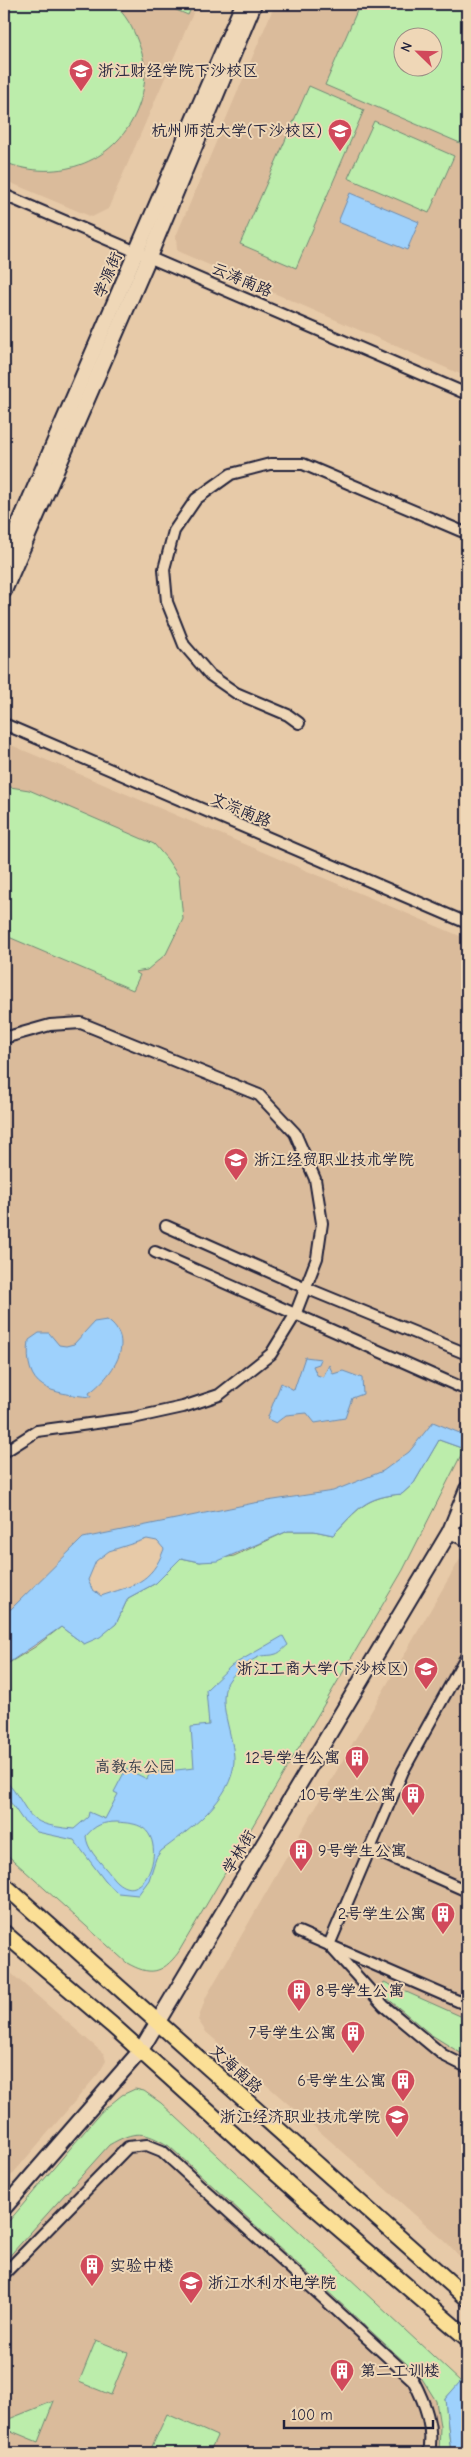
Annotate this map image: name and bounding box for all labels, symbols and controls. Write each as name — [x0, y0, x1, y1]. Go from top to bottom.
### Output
north arrow — [394, 28, 444, 78]
text: N — [397, 40, 416, 55]
school or university icon: 浙江财经学院下沙校区 — [68, 58, 94, 92]
place label: 浙江财经学院下沙校区 — [98, 62, 258, 80]
school or university icon: 杭州师范大学(下沙校区) — [327, 118, 353, 152]
place label: 杭州师范大学(下沙校区) — [151, 122, 322, 140]
street label: 学源街 — [90, 249, 126, 301]
street label: 云涛南路 — [209, 259, 275, 301]
street label: 文淙南路 — [208, 789, 274, 831]
school or university icon: 浙江经贸职业技术学院 — [223, 1147, 249, 1181]
place label: 浙江经贸职业技术学院 — [254, 1151, 414, 1169]
school or university icon: 浙江工商大学(下沙校区) — [413, 1656, 439, 1690]
place label: 浙江工商大学(下沙校区) — [237, 1660, 408, 1678]
building icon: 12号学生公寓 — [344, 1745, 370, 1779]
place label: 12号学生公寓 — [245, 1749, 340, 1767]
park label: 高教东公园 — [95, 1758, 175, 1776]
building icon: 10号学生公寓 — [400, 1782, 426, 1816]
place label: 10号学生公寓 — [300, 1786, 396, 1804]
street label: 学林街 — [219, 1827, 259, 1877]
building icon: 9号学生公寓 — [288, 1838, 314, 1872]
place label: 9号学生公寓 — [318, 1842, 407, 1860]
building icon: 2号学生公寓 — [430, 1901, 456, 1935]
place label: 2号学生公寓 — [338, 1905, 426, 1923]
building icon: 8号学生公寓 — [286, 1978, 312, 2012]
place label: 8号学生公寓 — [316, 1982, 404, 2000]
building icon: 7号学生公寓 — [340, 2020, 366, 2054]
place label: 7号学生公寓 — [248, 2024, 336, 2042]
street label: 文海南路 — [206, 2041, 266, 2097]
building icon: 6号学生公寓 — [390, 2068, 416, 2102]
place label: 6号学生公寓 — [297, 2072, 386, 2090]
school or university icon: 浙江经济职业技术学院 — [384, 2104, 410, 2138]
place label: 浙江经济职业技术学院 — [220, 2108, 380, 2126]
building icon: 实验中楼 — [79, 2253, 105, 2287]
place label: 实验中楼 — [110, 2257, 174, 2275]
school or university icon: 浙江水利水电学院 — [178, 2270, 204, 2304]
place label: 浙江水利水电学院 — [208, 2274, 336, 2292]
building icon: 第二工训楼 — [329, 2358, 355, 2392]
place label: 第二工训楼 — [360, 2362, 440, 2380]
scale bar — [284, 2397, 432, 2429]
text: 100 m — [291, 2406, 333, 2424]

